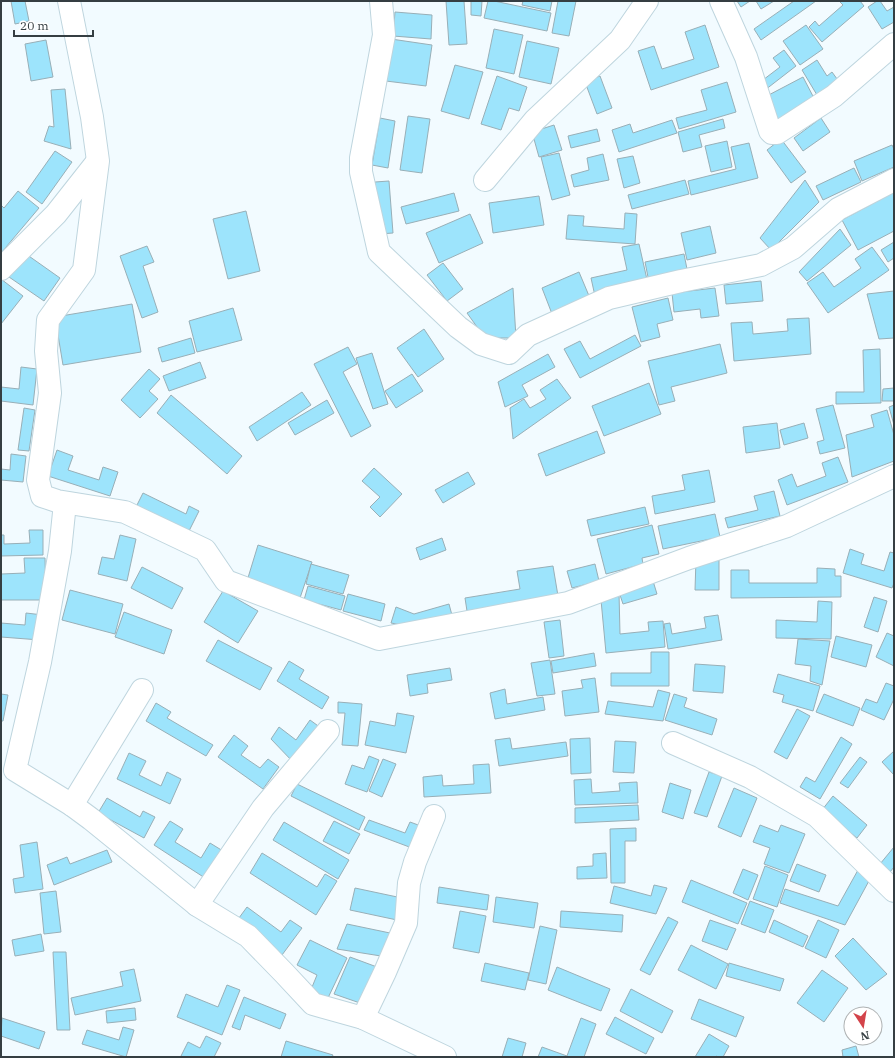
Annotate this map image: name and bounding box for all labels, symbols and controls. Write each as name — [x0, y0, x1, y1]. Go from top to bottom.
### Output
scale bar — [14, 12, 93, 38]
text: 20 m — [20, 18, 49, 33]
north arrow — [843, 1006, 883, 1046]
text: N — [859, 1028, 871, 1044]

